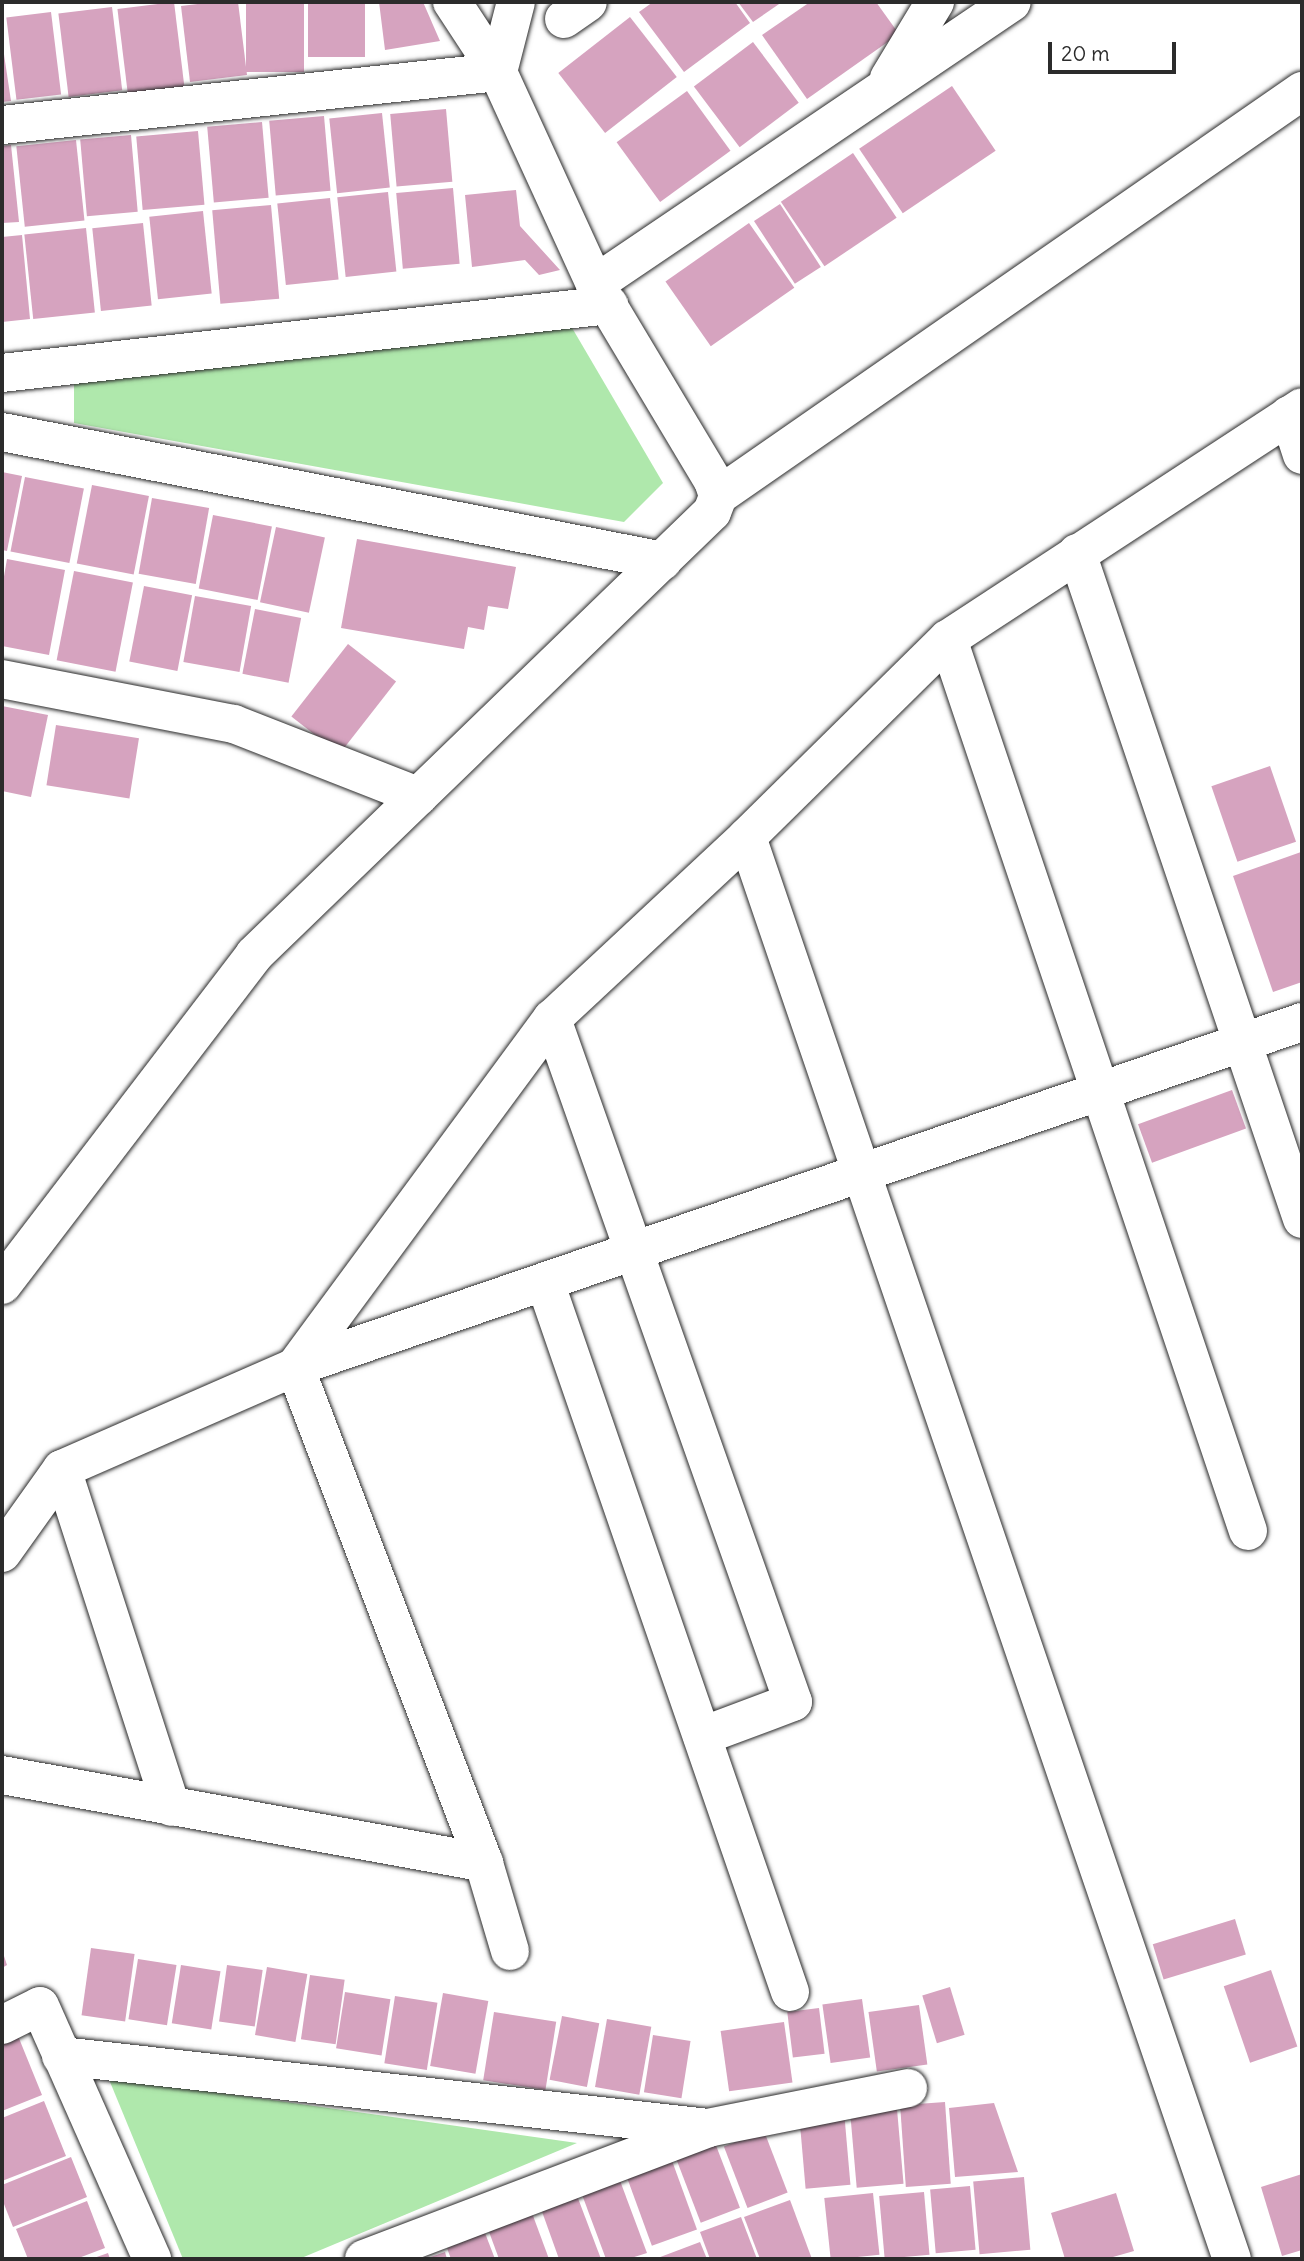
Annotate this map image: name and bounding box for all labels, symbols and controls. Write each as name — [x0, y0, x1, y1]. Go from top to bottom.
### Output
scale bar — [1052, 28, 1180, 72]
text: 20 m — [1061, 40, 1110, 67]

